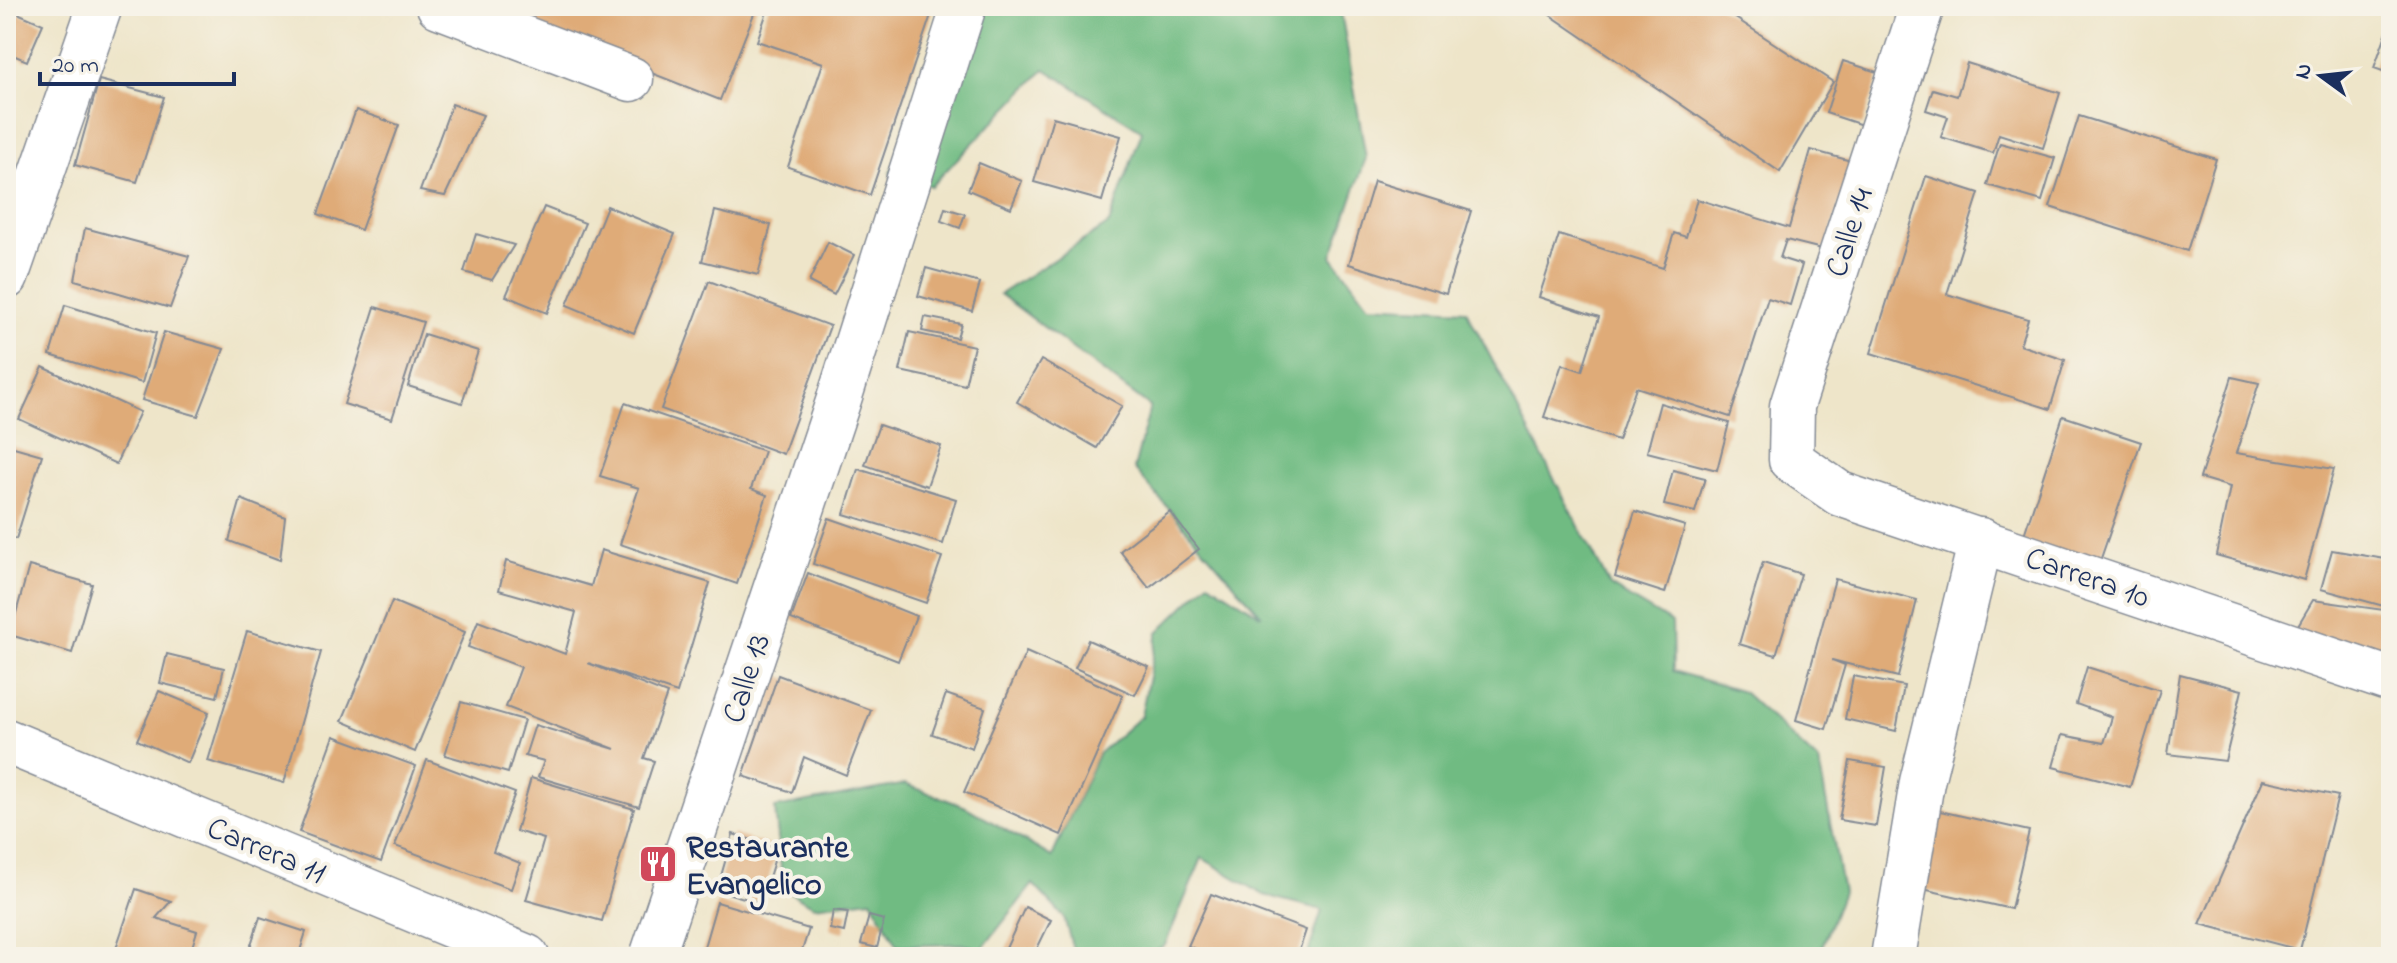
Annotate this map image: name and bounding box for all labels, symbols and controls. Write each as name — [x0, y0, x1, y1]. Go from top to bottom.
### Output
scale bar — [40, 36, 234, 86]
north arrow — [2281, 36, 2361, 116]
text: 20 m — [52, 49, 99, 84]
text: N — [2287, 60, 2322, 83]
street label: Calle 14 — [1815, 182, 1888, 284]
street label: Carrera 10 — [2019, 536, 2155, 622]
street label: Calle 13 — [712, 628, 785, 730]
street label: Carrera 11 — [199, 806, 332, 898]
place label: Restaurante Evangelico — [686, 826, 850, 911]
restaurant icon: Restaurante Evangelico — [637, 843, 679, 885]

